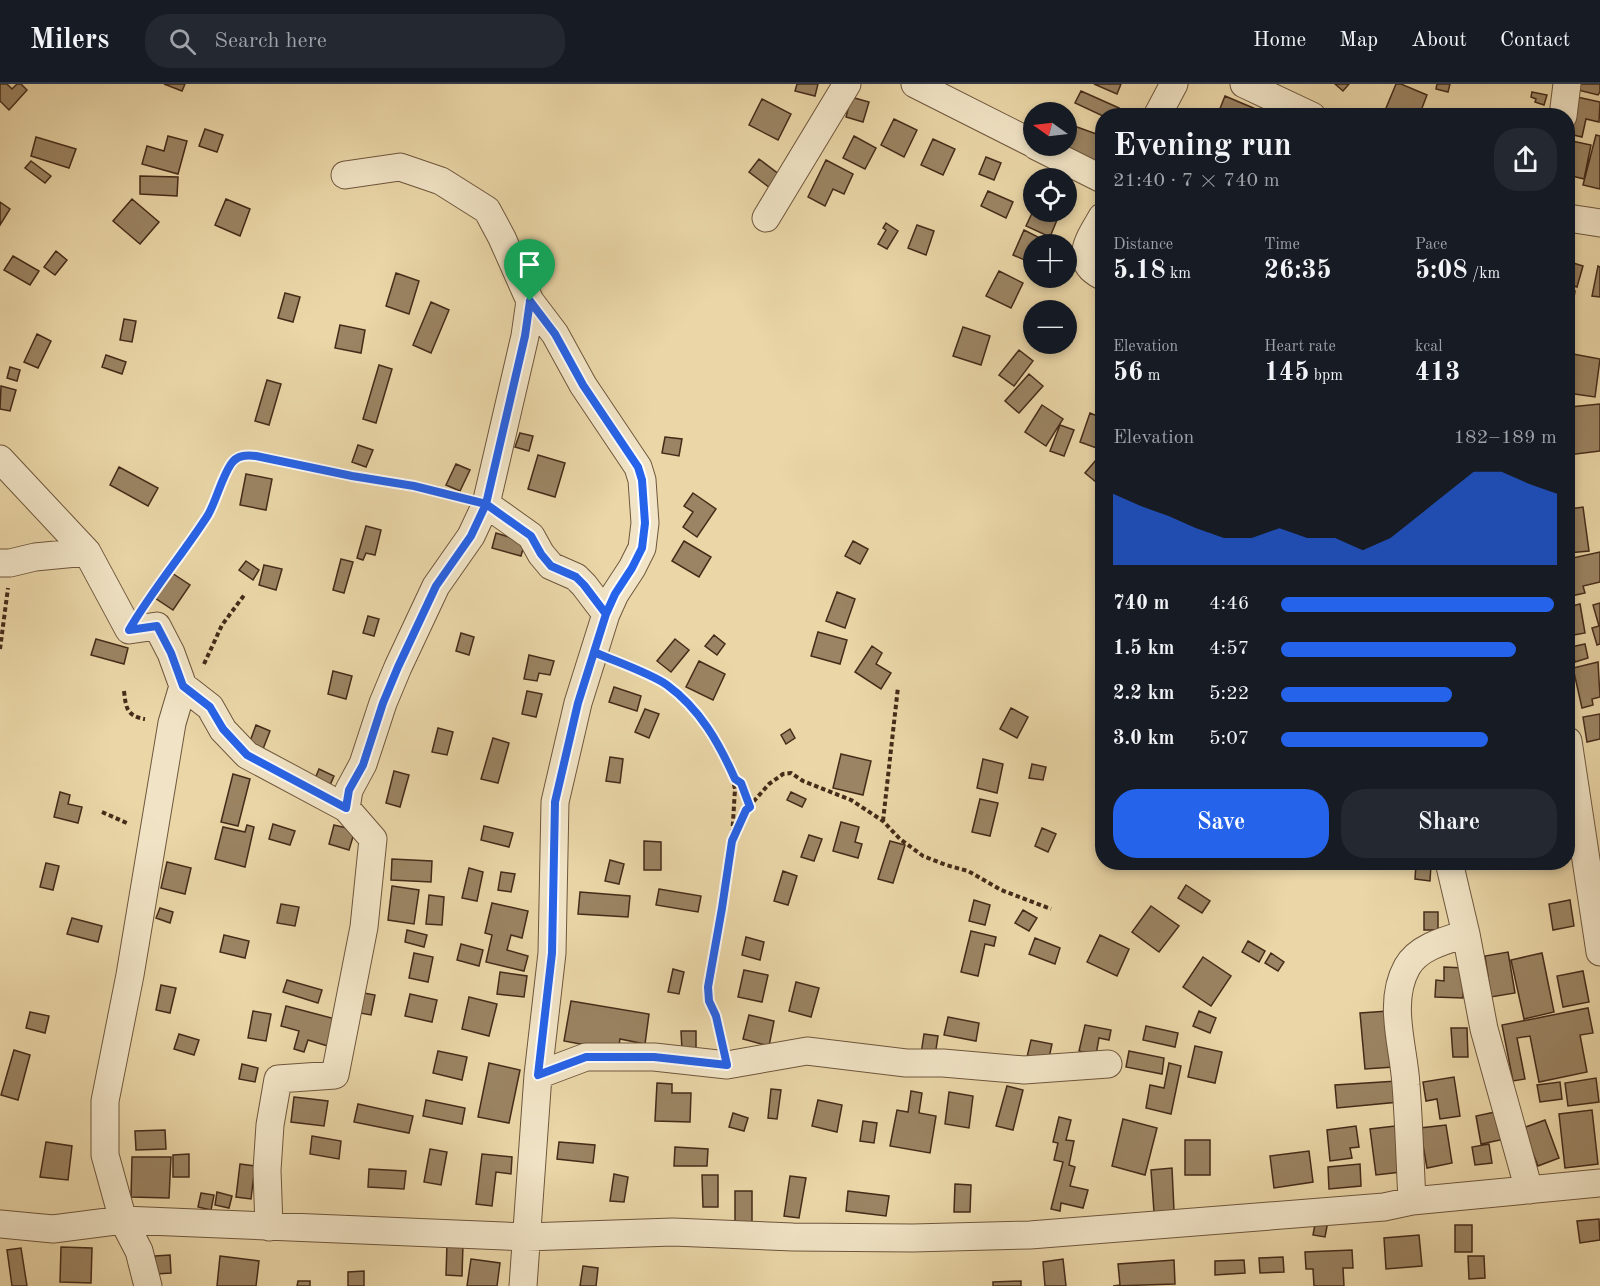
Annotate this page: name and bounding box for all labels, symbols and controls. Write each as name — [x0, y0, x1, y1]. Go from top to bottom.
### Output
search box — [145, 14, 565, 68]
icon: search — [166, 25, 199, 58]
text: Milers — [30, 27, 109, 55]
text: Search here — [214, 30, 327, 52]
text: Home — [1253, 30, 1306, 51]
text: Map — [1339, 30, 1378, 51]
text: About — [1411, 30, 1467, 51]
text: Contact — [1500, 30, 1570, 51]
north arrow — [1023, 102, 1077, 156]
map controls — [1023, 102, 1077, 354]
button: share — [1494, 128, 1557, 191]
text: Evening run — [1113, 130, 1292, 163]
button: locate — [1023, 168, 1077, 222]
text: 21:40 · 7 × 740 m — [1113, 171, 1280, 191]
button: + — [1023, 234, 1077, 288]
text: Distance — [1113, 237, 1173, 253]
text: Time — [1264, 237, 1300, 253]
text: Pace — [1415, 237, 1447, 253]
pin — [504, 239, 555, 301]
icon: arrive — [513, 248, 546, 281]
text: 5.18 — [1113, 258, 1166, 284]
text: 26:35 — [1264, 258, 1332, 284]
text: 5:08 — [1415, 258, 1468, 284]
text: km — [1166, 266, 1191, 282]
text: /km — [1468, 266, 1500, 282]
button: − — [1023, 300, 1077, 354]
text: Elevation — [1113, 339, 1178, 355]
text: Heart rate — [1264, 339, 1336, 355]
text: kcal — [1415, 339, 1443, 355]
text: 56 — [1113, 360, 1143, 386]
text: 145 — [1264, 360, 1309, 386]
text: 413 — [1415, 360, 1460, 386]
text: m — [1143, 368, 1160, 384]
text: bpm — [1309, 368, 1343, 384]
text: Elevation — [1113, 428, 1194, 448]
text: 182–189 m — [1454, 428, 1557, 448]
text: 740 m — [1113, 594, 1169, 614]
text: 4:46 — [1209, 594, 1249, 614]
text: 1.5 km — [1113, 639, 1175, 659]
text: 4:57 — [1209, 639, 1249, 659]
text: 2.2 km — [1113, 684, 1175, 704]
text: 5:22 — [1209, 684, 1249, 704]
text: 3.0 km — [1113, 729, 1175, 749]
text: 5:07 — [1209, 729, 1249, 749]
button: Save — [1113, 789, 1329, 858]
button: Share — [1341, 789, 1557, 858]

